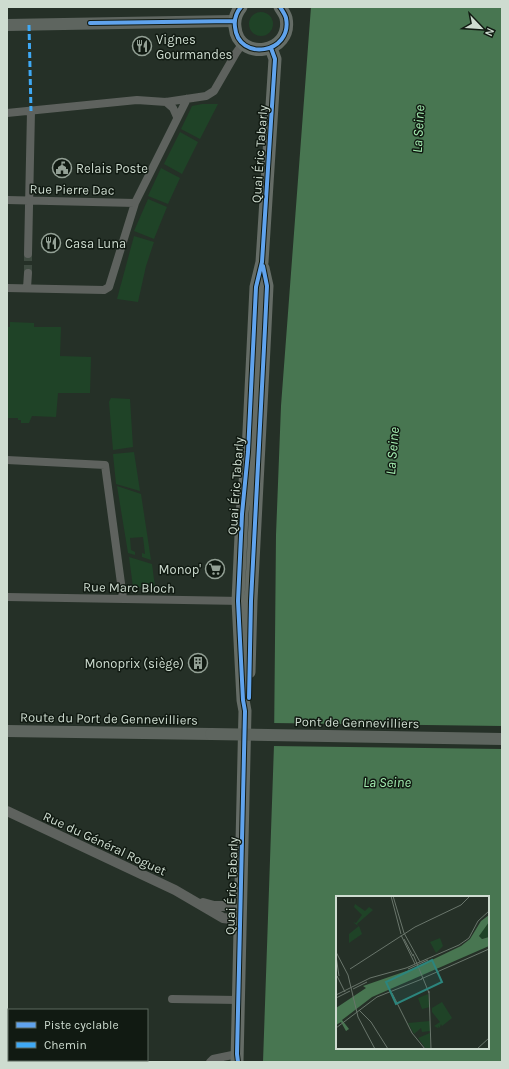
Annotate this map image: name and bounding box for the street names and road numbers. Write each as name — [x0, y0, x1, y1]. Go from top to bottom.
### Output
street label: Quai Éric Tabarly — [247, 105, 270, 203]
street label: Rue Pierre Dac — [29, 181, 115, 198]
street label: Quai Éric Tabarly — [223, 437, 246, 535]
street label: Rue Marc Bloch — [83, 579, 175, 596]
street label: Route du Port de Gennevilliers — [20, 709, 198, 728]
street label: Pont de Gennevilliers — [294, 714, 420, 731]
street label: Rue du Général Roguet — [41, 808, 169, 879]
street label: Quai Éric Tabarly — [220, 837, 241, 935]

